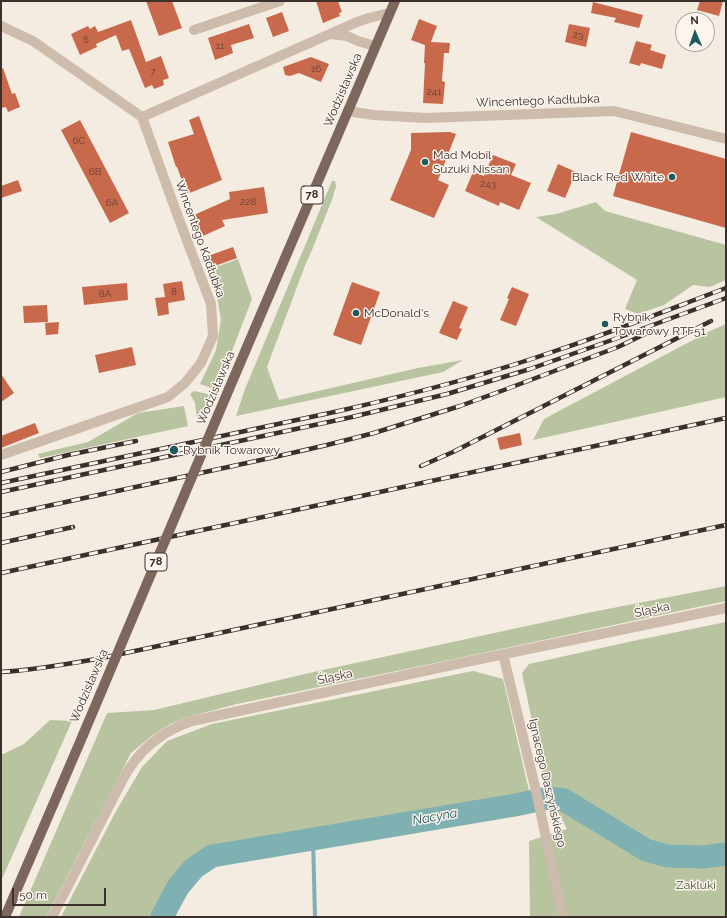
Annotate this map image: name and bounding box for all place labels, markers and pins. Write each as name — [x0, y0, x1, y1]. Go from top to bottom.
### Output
place label: Mad Mobil Suzuki Nissan — [433, 148, 509, 176]
marker: Mad Mobil Suzuki Nissan — [420, 157, 430, 167]
place label: Black Red White — [572, 170, 664, 184]
marker: Black Red White — [667, 172, 677, 182]
place label: McDonald's — [364, 306, 429, 320]
marker: McDonald's — [351, 308, 361, 318]
place label: Rybnik Towarowy RTF51 — [613, 310, 706, 338]
marker: Rybnik Towarowy RTF51 — [600, 319, 610, 329]
place label: Rybnik Towarowy — [183, 443, 280, 457]
marker: Rybnik Towarowy — [168, 444, 180, 456]

